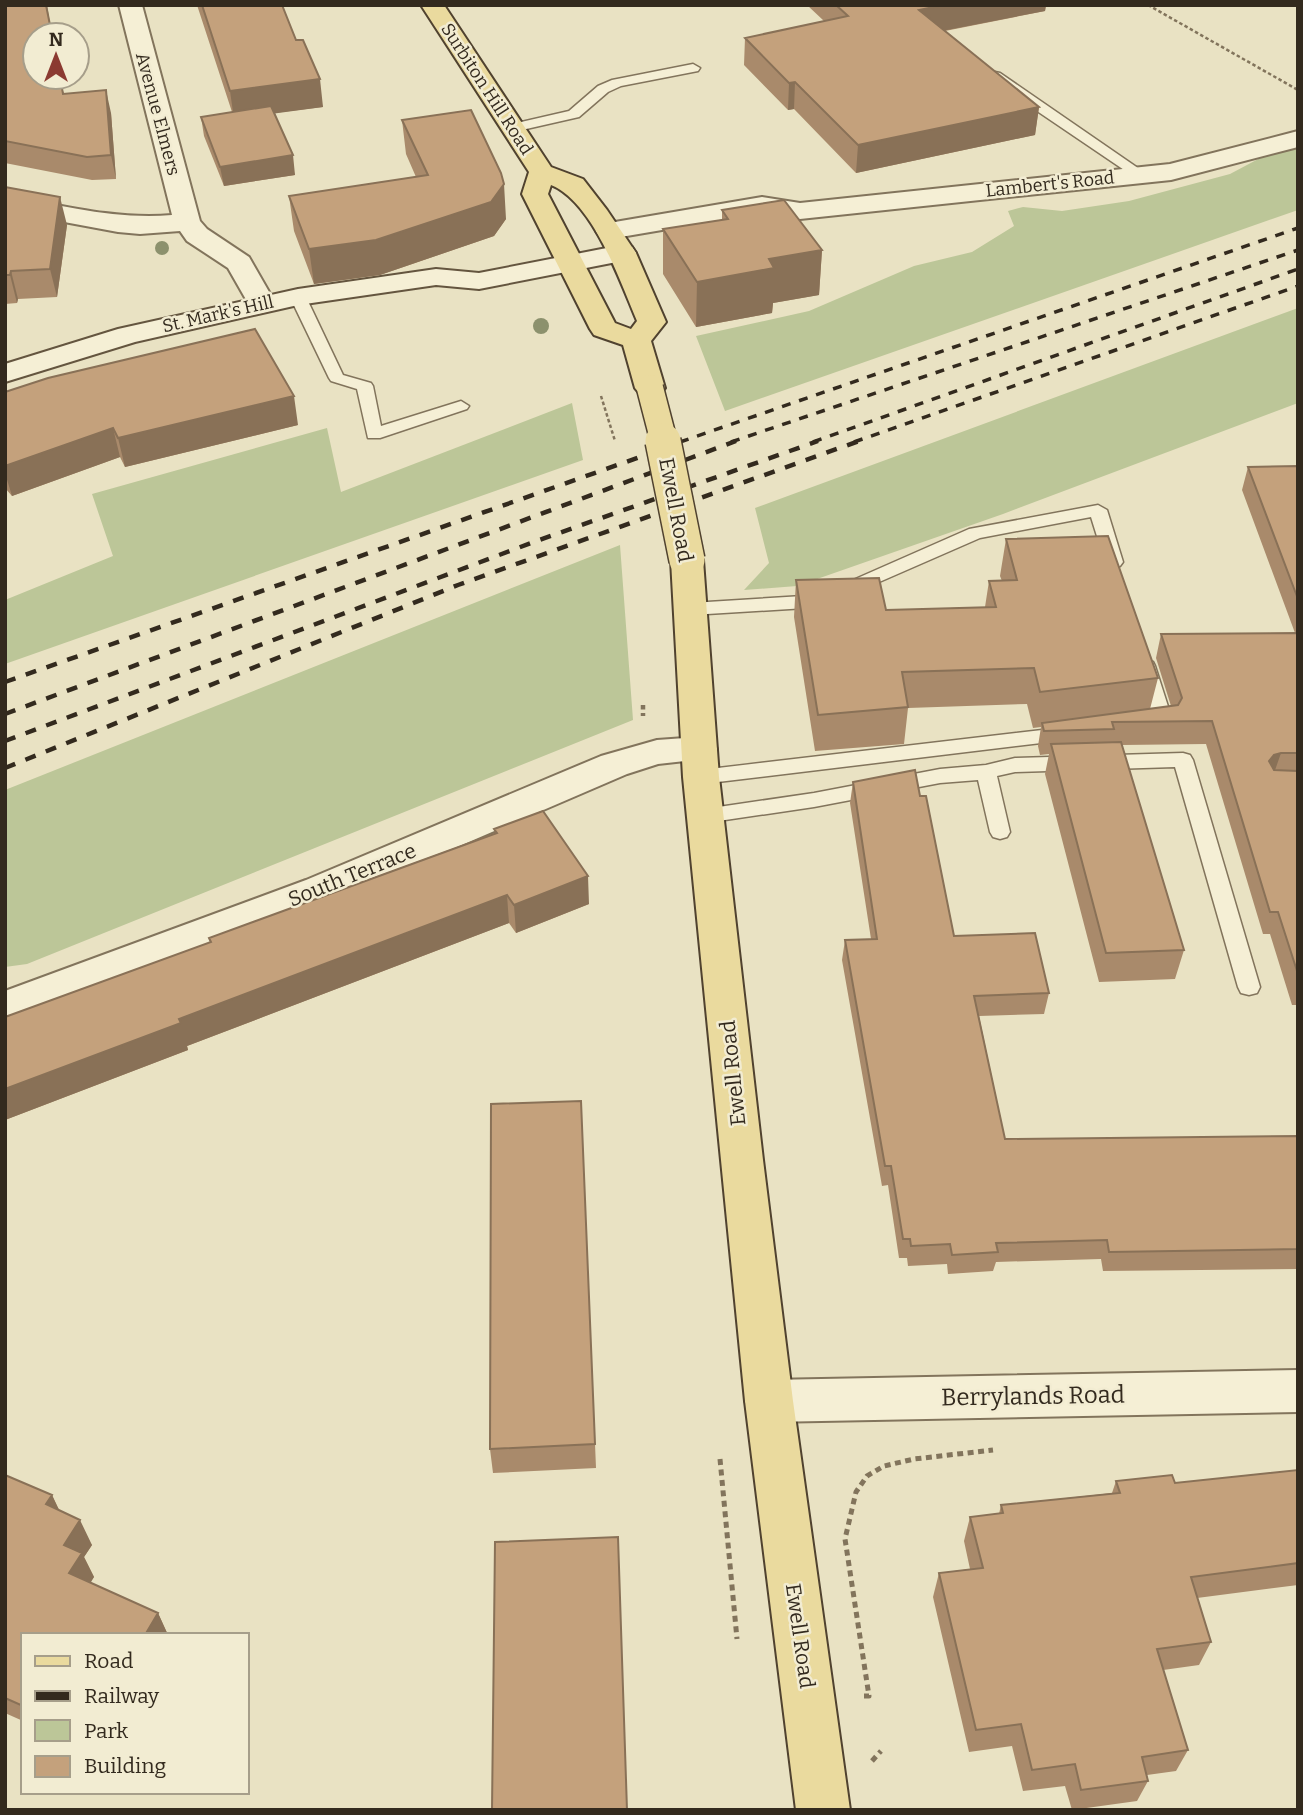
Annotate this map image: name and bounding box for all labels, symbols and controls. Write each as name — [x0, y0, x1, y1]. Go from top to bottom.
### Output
street label: Surbiton Hill Road — [436, 19, 538, 159]
north arrow — [21, 21, 91, 91]
text: N — [49, 28, 64, 51]
street label: Avenue Elmers — [131, 50, 185, 178]
street label: Lambert's Road — [985, 166, 1116, 202]
street label: St. Mark's Hill — [160, 291, 276, 337]
street label: Ewell Road — [653, 456, 699, 564]
street label: South Terrace — [284, 838, 420, 912]
street label: Ewell Road — [715, 1019, 751, 1127]
street label: Berrylands Road — [941, 1380, 1125, 1412]
street label: Ewell Road — [780, 1582, 820, 1690]
legend — [21, 1633, 248, 1794]
text: Road — [84, 1648, 133, 1674]
text: Railway — [84, 1683, 160, 1709]
text: Park — [84, 1718, 128, 1744]
text: Building — [84, 1753, 167, 1779]

